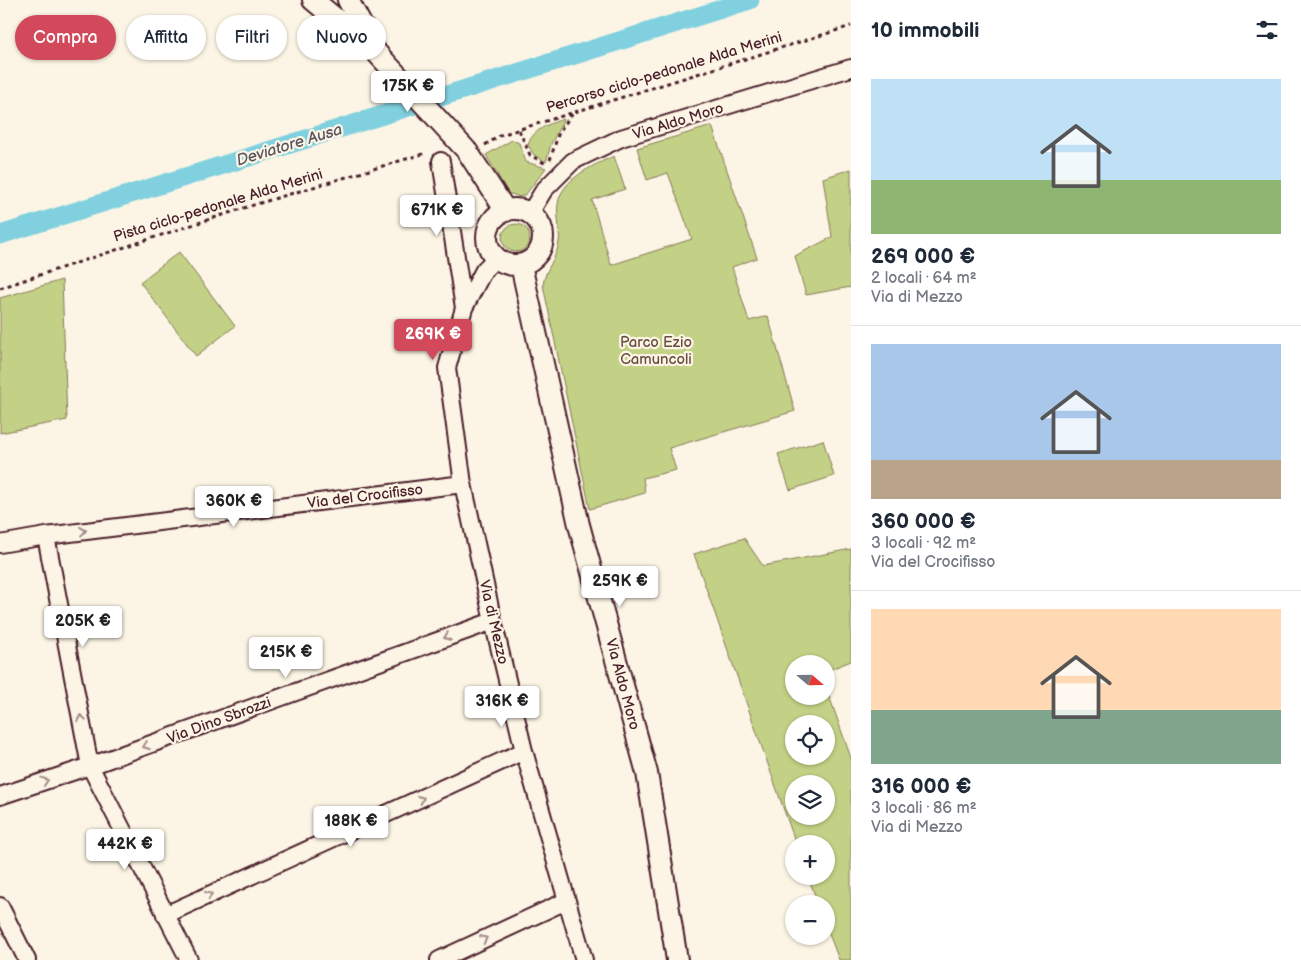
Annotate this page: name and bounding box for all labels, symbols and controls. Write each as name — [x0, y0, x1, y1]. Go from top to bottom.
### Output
chip: Compra — [15, 15, 116, 60]
chip: Affitta — [126, 15, 206, 60]
chip: Filtri — [216, 15, 287, 60]
chip: Nuovo — [297, 15, 386, 60]
icon: filters — [1253, 16, 1281, 44]
text: 10 immobili — [871, 18, 979, 43]
street label: Percorso ciclo-pedonale Alda Merini — [544, 27, 784, 117]
pin: 175K € — [367, 70, 449, 113]
text: 175K € — [382, 77, 434, 96]
street label: Via Aldo Moro — [630, 99, 726, 144]
icon: home — [1031, 111, 1121, 201]
water label: Deviatore Ausa — [234, 120, 345, 171]
street label: Pista ciclo-pedonale Alda Merini — [111, 165, 325, 246]
pin: 671K € — [396, 194, 478, 237]
text: 671K € — [411, 201, 463, 220]
text: 269 000 € — [871, 244, 975, 269]
text: 2 locali · 64 m² — [871, 269, 977, 288]
text: Via di Mezzo — [871, 288, 963, 307]
pin: 269K € — [392, 318, 474, 361]
text: 269K € — [405, 325, 461, 344]
park label: Parco Ezio Camuncoli — [620, 333, 692, 369]
icon: home — [1031, 377, 1121, 467]
street label: Via del Crocifisso — [306, 480, 424, 513]
pin: 360K € — [193, 486, 275, 528]
text: 360K € — [206, 492, 262, 511]
text: 360 000 € — [871, 509, 976, 534]
one-way arrow — [79, 526, 87, 537]
text: 3 locali · 92 m² — [871, 534, 976, 553]
text: Via del Crocifisso — [871, 553, 995, 572]
pin: 259K € — [579, 566, 661, 608]
text: 259K € — [592, 572, 648, 591]
street label: Via di Mezzo — [475, 578, 512, 666]
pin: 205K € — [42, 606, 124, 648]
text: 205K € — [55, 612, 111, 631]
one-way arrow — [443, 631, 452, 641]
pin: 215K € — [245, 636, 327, 679]
street label: Via Aldo Moro — [601, 636, 644, 732]
icon: home — [1031, 642, 1121, 732]
text: 215K € — [260, 643, 312, 662]
north arrow — [785, 655, 835, 705]
map controls — [785, 655, 835, 945]
pin: 316K € — [461, 686, 543, 728]
text: 316K € — [475, 692, 529, 711]
street label: Via Dino Sbrozzi — [165, 693, 274, 748]
one-way arrow — [76, 714, 87, 723]
button: locate — [785, 715, 835, 765]
one-way arrow — [142, 740, 151, 750]
text: 316 000 € — [871, 774, 971, 799]
button: layers — [785, 775, 835, 825]
one-way arrow — [40, 777, 49, 787]
one-way arrow — [416, 794, 425, 805]
text: 3 locali · 86 m² — [871, 799, 977, 818]
pin: 188K € — [310, 806, 392, 848]
text: 188K € — [324, 812, 378, 831]
text: Via di Mezzo — [871, 818, 963, 837]
pin: 442K € — [84, 828, 166, 871]
text: 442K € — [97, 835, 153, 854]
button: + — [785, 835, 835, 885]
one-way arrow — [204, 890, 213, 901]
button: − — [785, 895, 835, 945]
one-way arrow — [479, 935, 488, 946]

